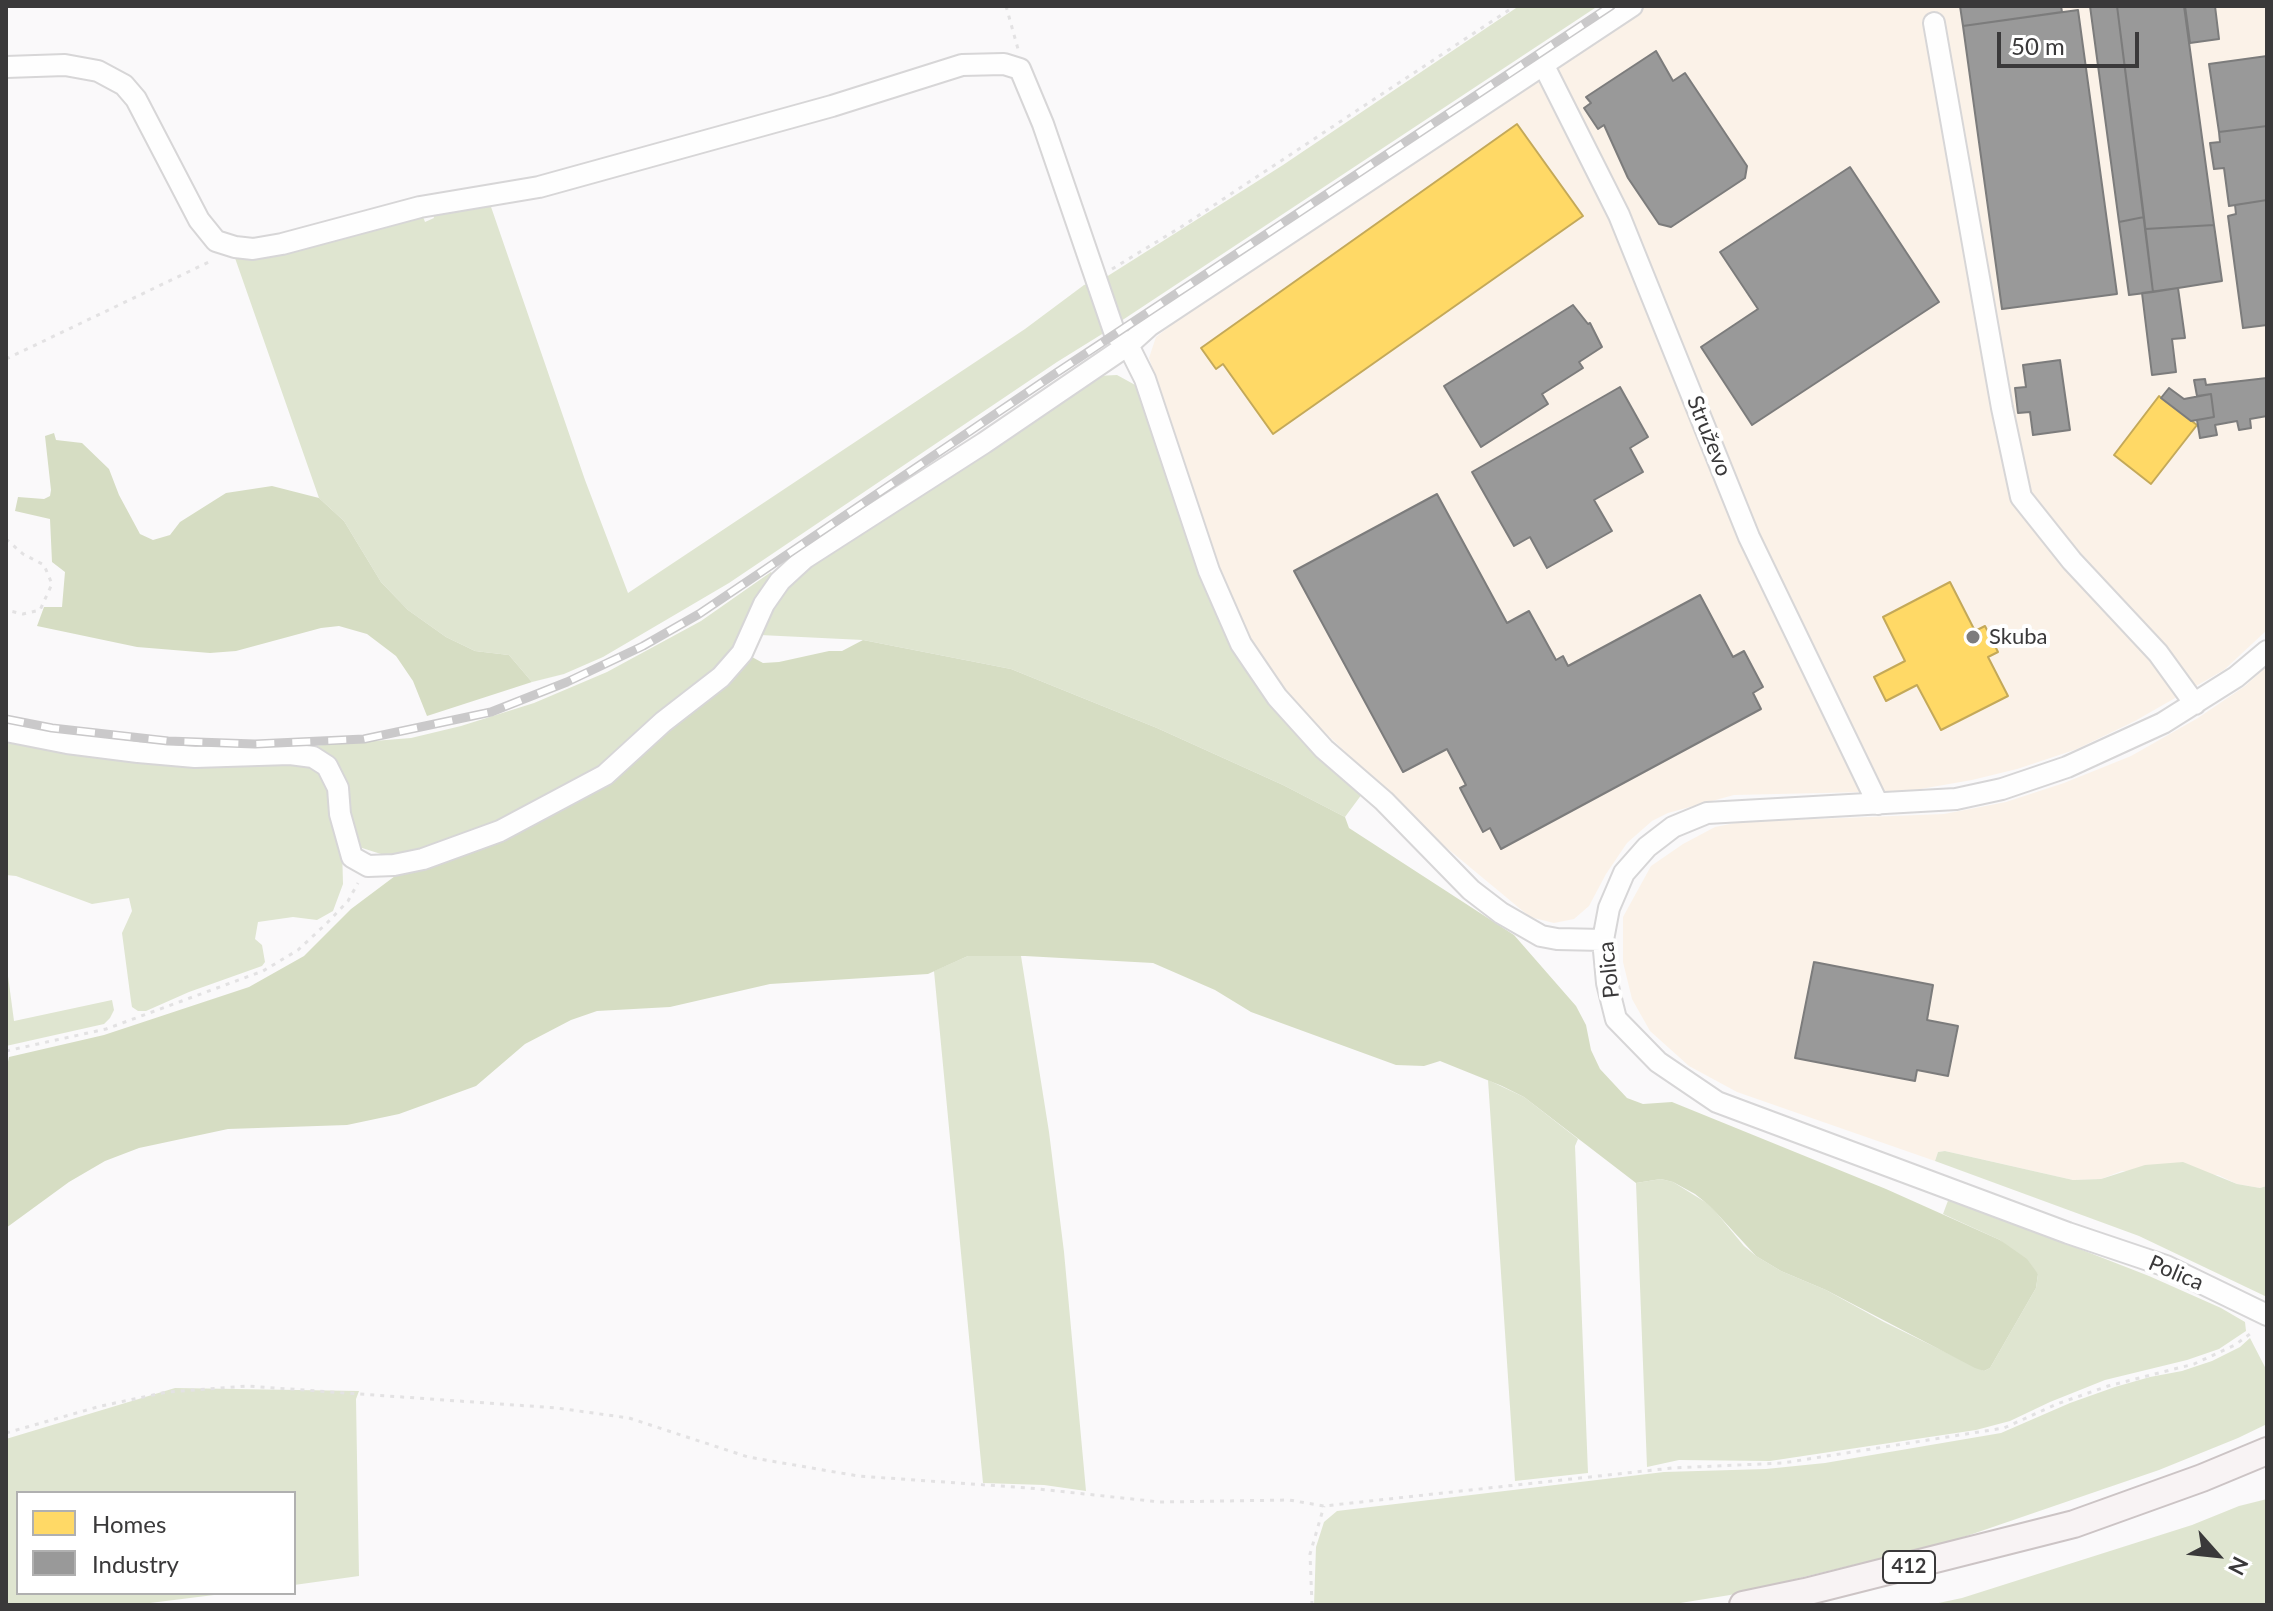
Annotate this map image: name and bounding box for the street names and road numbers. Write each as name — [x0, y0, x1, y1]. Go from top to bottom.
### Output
street label: Struževo — [1681, 392, 1737, 480]
street label: Polica — [1593, 940, 1625, 1000]
street label: Polica — [2145, 1250, 2207, 1296]
road number: 412 — [1883, 1551, 1935, 1583]

